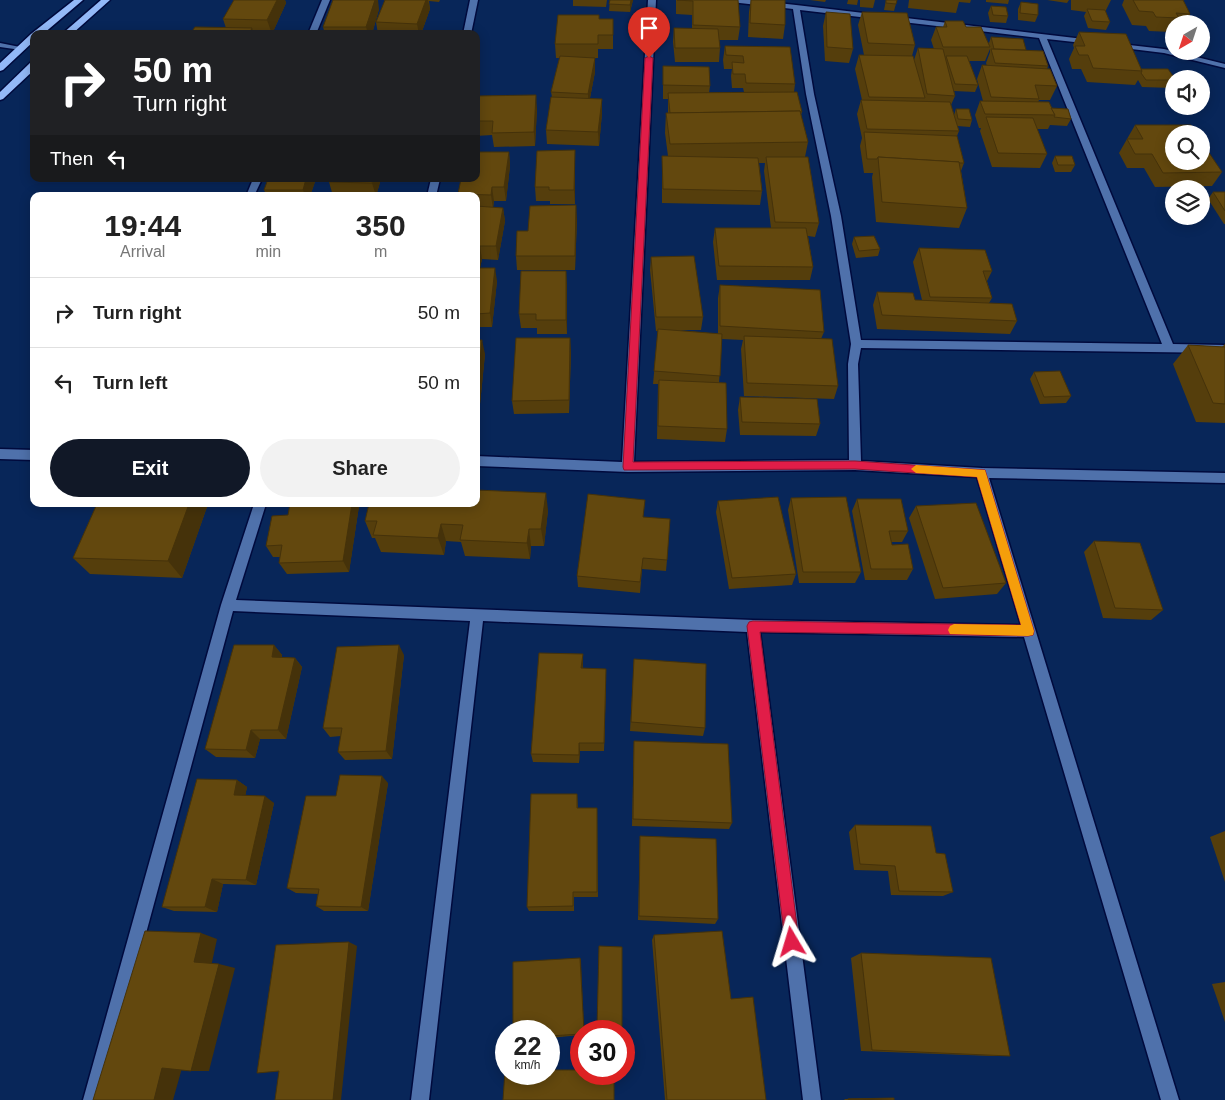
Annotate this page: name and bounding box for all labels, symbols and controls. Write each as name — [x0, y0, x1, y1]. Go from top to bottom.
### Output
pin — [628, 7, 670, 58]
icon: arrive — [635, 14, 663, 42]
north arrow — [1165, 15, 1210, 60]
map controls — [1165, 15, 1210, 225]
icon: right — [50, 50, 115, 115]
text: 50 m — [133, 50, 213, 89]
button: sound — [1165, 70, 1210, 115]
text: Turn right — [133, 91, 226, 116]
button: search — [1165, 125, 1210, 170]
icon: left — [103, 145, 131, 173]
text: Then — [50, 148, 93, 169]
button: layers — [1165, 180, 1210, 225]
text: 19:44 — [104, 209, 181, 242]
text: 1 — [260, 209, 277, 242]
text: 350 — [356, 209, 406, 242]
text: Arrival — [120, 243, 165, 260]
text: min — [255, 243, 281, 260]
text: m — [374, 243, 387, 260]
icon: right — [50, 299, 78, 327]
text: Turn right — [93, 302, 181, 323]
text: 50 m — [418, 302, 460, 323]
icon: left — [50, 369, 78, 397]
text: Turn left — [93, 372, 168, 393]
text: 50 m — [418, 372, 460, 393]
button: Exit — [50, 439, 250, 497]
button: Share — [260, 439, 460, 497]
position arrow — [765, 915, 817, 967]
speed limit sign: 30 — [570, 1020, 635, 1085]
text: 22 — [514, 1032, 541, 1060]
text: km/h — [514, 1058, 541, 1072]

